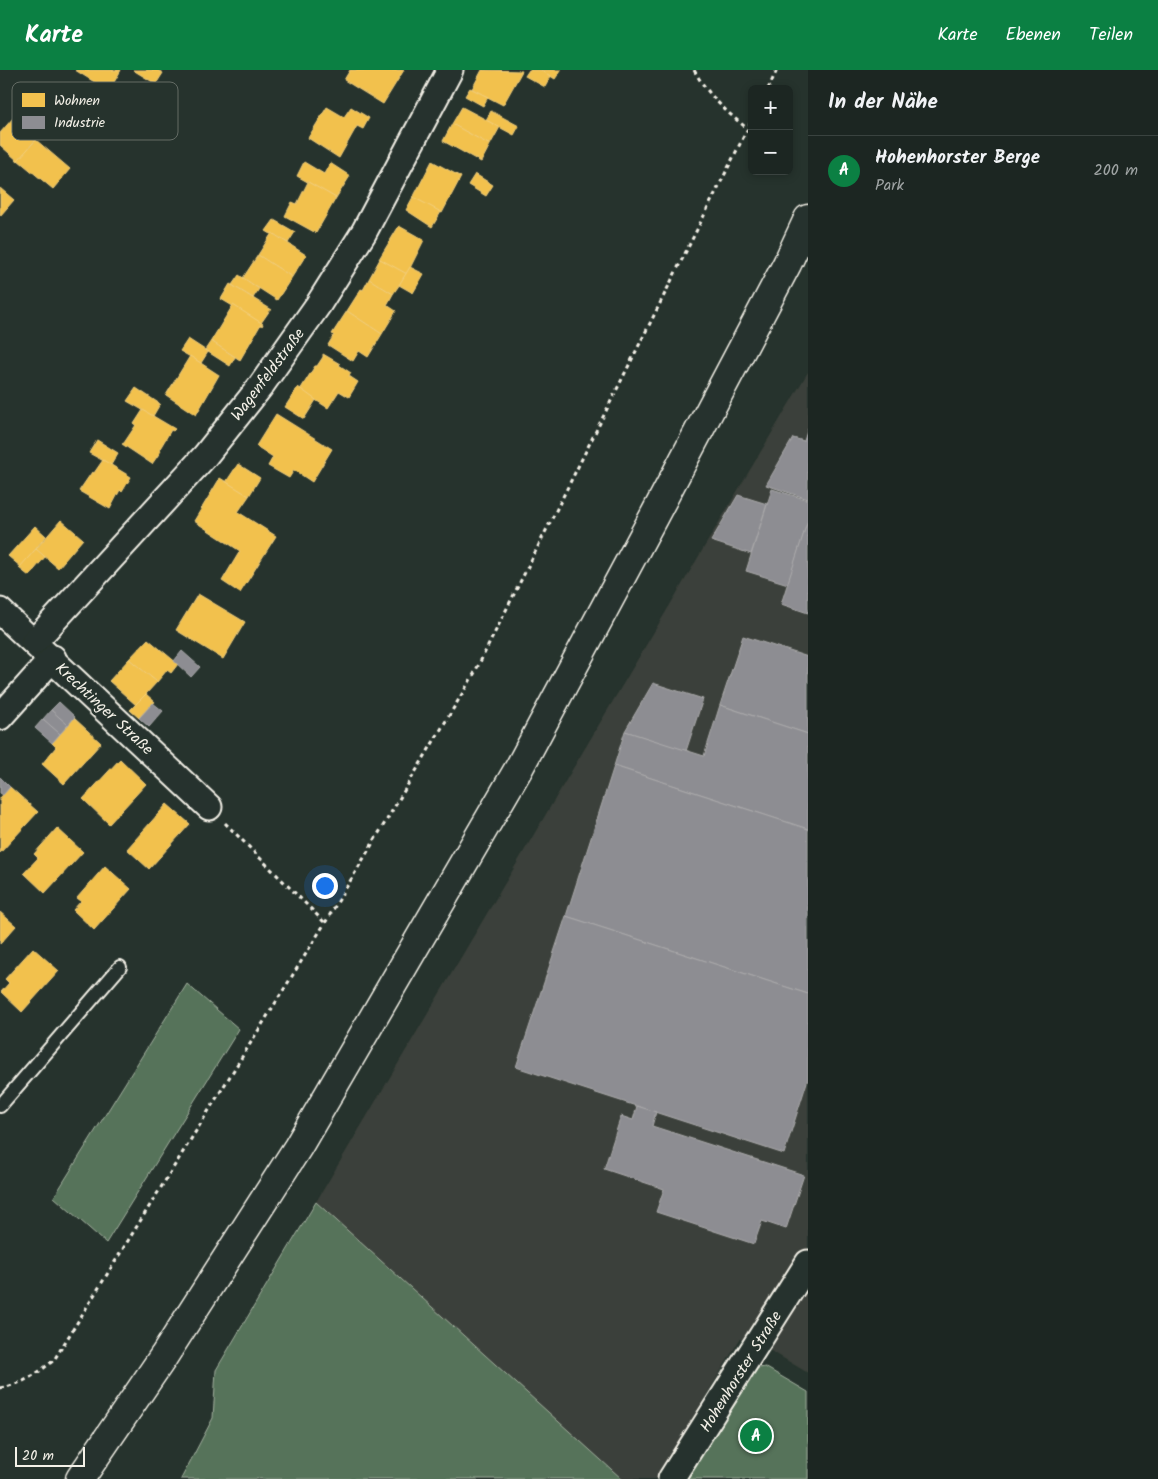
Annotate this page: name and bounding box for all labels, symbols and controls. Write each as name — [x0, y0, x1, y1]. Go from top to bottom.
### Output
text: Karte — [25, 16, 83, 55]
text: Karte — [937, 21, 978, 50]
text: Ebenen — [1006, 21, 1061, 50]
text: Teilen — [1089, 21, 1133, 50]
legend — [12, 82, 178, 140]
map controls — [748, 85, 793, 175]
button: + — [748, 85, 793, 130]
text: In der Nähe — [828, 86, 938, 119]
text: Wohnen — [54, 90, 100, 112]
text: Industrie — [54, 112, 106, 134]
button: − — [748, 130, 793, 175]
text: Hohenhorster Berge — [875, 143, 1040, 173]
text: A — [839, 158, 849, 183]
text: 200 m — [1094, 158, 1138, 183]
text: Park — [875, 173, 904, 198]
street label: Wagenfeldstraße — [225, 323, 312, 427]
street label: Krechtinger Straße — [49, 657, 159, 761]
your location — [312, 873, 338, 899]
street label: Hohenhorster Straße — [694, 1306, 789, 1438]
pin: A — [740, 1417, 772, 1455]
scale bar — [15, 1444, 85, 1467]
text: 20 m — [22, 1445, 54, 1467]

